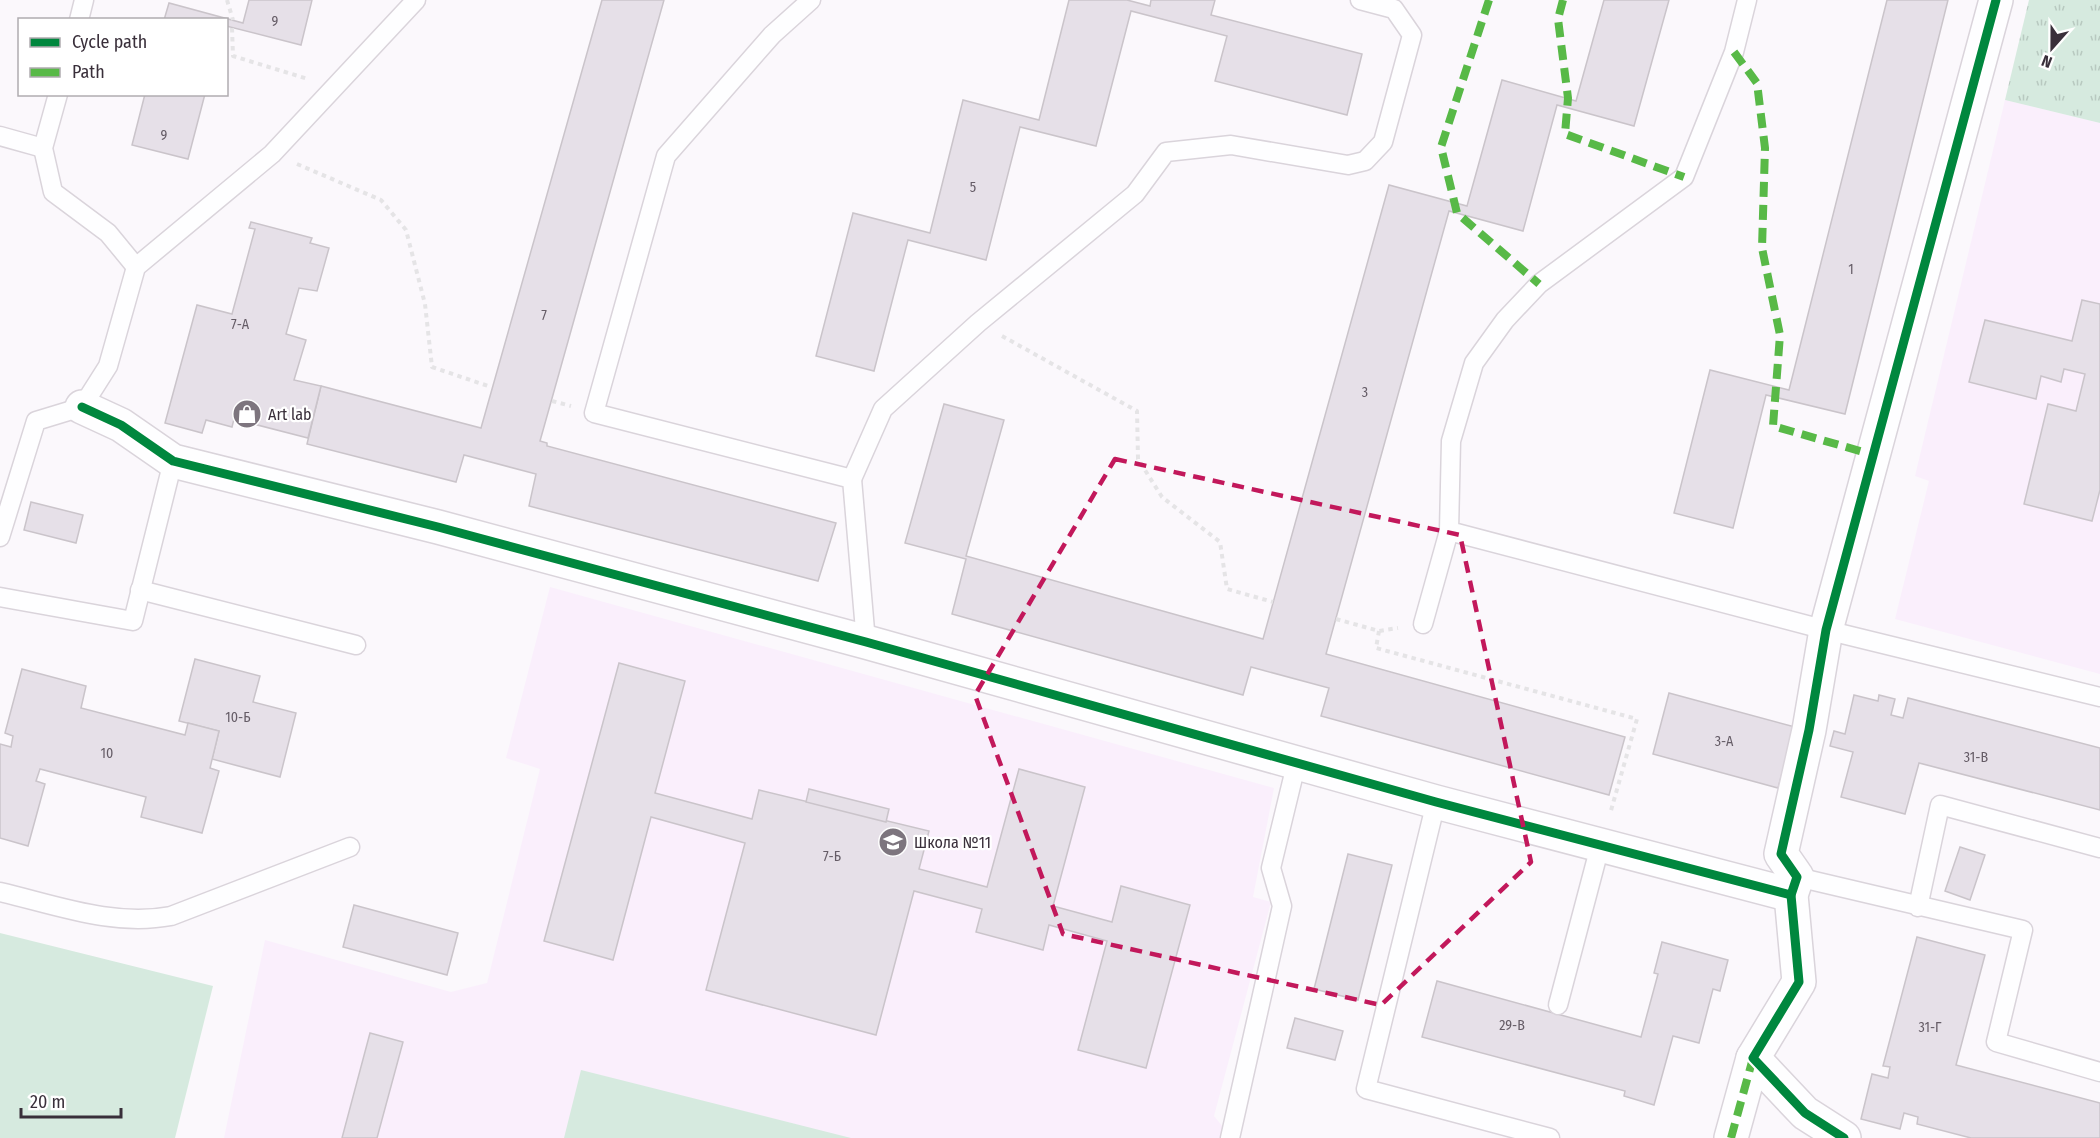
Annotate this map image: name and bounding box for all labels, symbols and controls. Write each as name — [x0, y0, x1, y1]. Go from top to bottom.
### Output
house number: 9 — [272, 13, 279, 30]
legend — [18, 18, 228, 96]
north arrow — [2022, 18, 2082, 78]
text: Cycle path — [72, 31, 147, 53]
text: N — [2039, 51, 2055, 72]
text: Path — [72, 61, 105, 83]
house number: 9 — [161, 127, 168, 144]
house number: 5 — [970, 179, 976, 196]
house number: 1 — [1848, 261, 1854, 278]
house number: 7 — [541, 307, 547, 324]
house number: 7-А — [231, 316, 250, 333]
house number: 3 — [1362, 384, 1368, 401]
shop icon: Art lab — [231, 398, 263, 430]
place label: Art lab — [268, 405, 312, 424]
house number: 10-Б — [225, 709, 251, 726]
house number: 3-А — [1715, 733, 1734, 750]
house number: 10 — [101, 745, 113, 762]
house number: 31-В — [1964, 749, 1988, 766]
school or university icon: Школа №11 — [877, 826, 909, 858]
place label: Школа №11 — [914, 833, 991, 852]
house number: 7-Б — [823, 848, 841, 865]
house number: 29-В — [1499, 1017, 1525, 1034]
house number: 31-Г — [1918, 1019, 1942, 1036]
scale bar — [21, 1081, 122, 1119]
text: 20 m — [30, 1091, 65, 1113]

